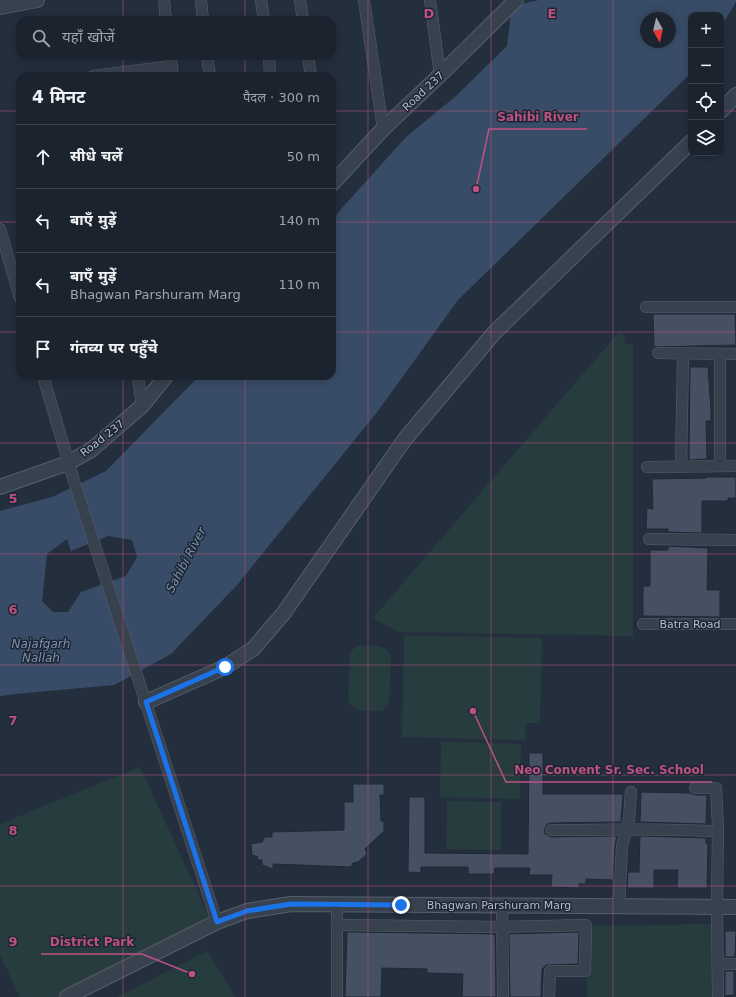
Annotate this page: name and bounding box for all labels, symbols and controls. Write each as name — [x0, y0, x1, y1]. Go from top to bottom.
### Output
text: D — [424, 6, 435, 21]
text: E — [548, 6, 556, 21]
north arrow — [640, 12, 676, 48]
map controls — [688, 12, 724, 156]
button: + — [688, 12, 724, 48]
search box — [16, 16, 336, 60]
icon: search — [30, 27, 52, 49]
text: यहाँ खोजें — [62, 28, 115, 46]
button: − — [688, 48, 724, 84]
street label: Road 237 — [400, 69, 447, 114]
button: locate — [688, 84, 724, 120]
text: 4 मिनट — [32, 87, 85, 107]
text: पैदल · 300 m — [243, 90, 320, 105]
callout: Sahibi River — [489, 105, 587, 129]
text: Sahibi River — [497, 110, 579, 124]
button: layers — [688, 120, 724, 156]
icon: ahead — [32, 146, 54, 168]
text: सीधे चलें — [70, 147, 123, 165]
text: 50 m — [287, 149, 320, 164]
icon: left — [32, 210, 54, 232]
text: बाएँ मुड़ें — [70, 211, 116, 229]
text: 140 m — [278, 213, 320, 228]
text: बाएँ मुड़ें — [70, 267, 116, 285]
icon: left — [32, 274, 54, 296]
text: 110 m — [278, 277, 320, 292]
text: Bhagwan Parshuram Marg — [70, 287, 241, 302]
icon: arrive — [32, 338, 54, 360]
text: गंतव्य पर पहुँचे — [70, 339, 158, 357]
street label: Road 237 — [78, 417, 127, 460]
text: 5 — [8, 491, 18, 506]
water label: Sahibi River — [163, 524, 210, 595]
text: 6 — [8, 602, 18, 617]
street label: Batra Road — [660, 618, 720, 631]
water label: Najafgarh Nallah — [12, 637, 70, 665]
route start — [216, 658, 234, 676]
text: 7 — [8, 713, 18, 728]
callout: Neo Convent Sr. Sec. School — [506, 758, 712, 782]
text: Neo Convent Sr. Sec. School — [514, 763, 704, 777]
text: 8 — [8, 823, 18, 838]
route end — [392, 896, 410, 914]
street label: Bhagwan Parshuram Marg — [427, 899, 571, 912]
callout: District Park — [41, 930, 142, 954]
text: 9 — [8, 934, 18, 949]
text: District Park — [50, 935, 135, 949]

